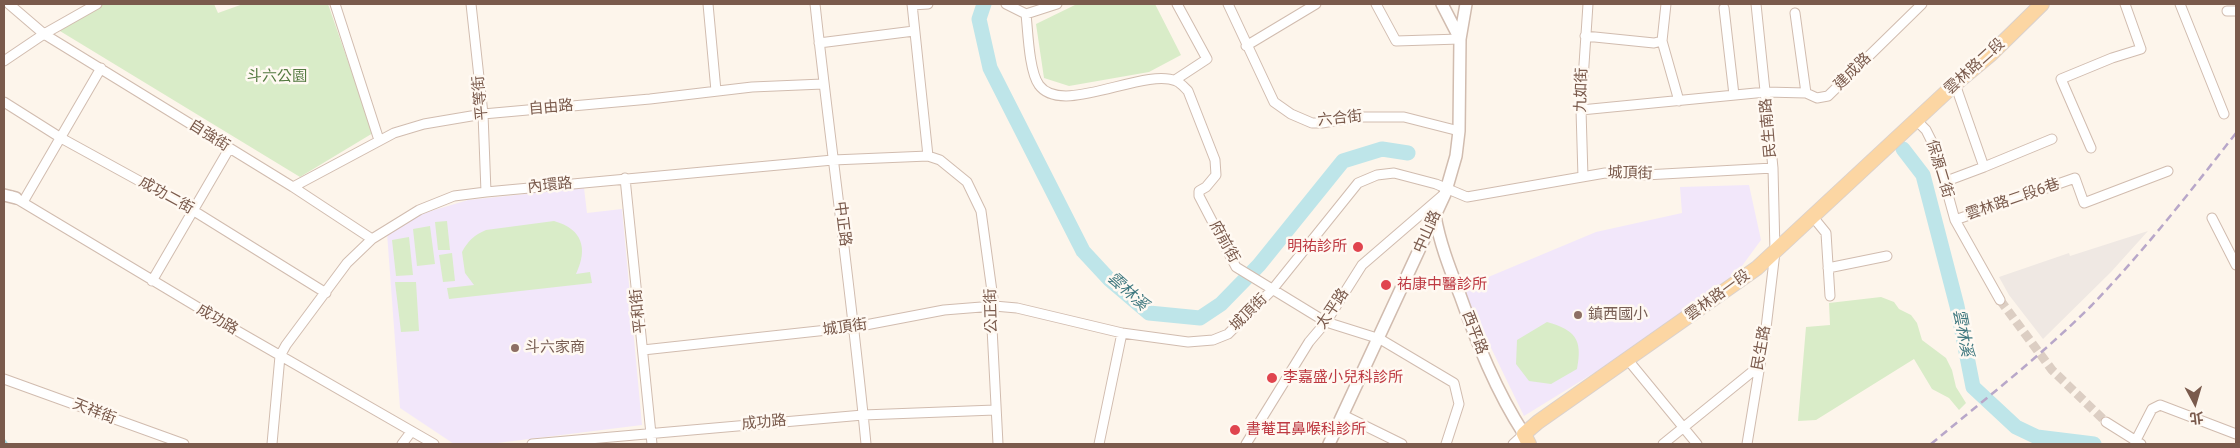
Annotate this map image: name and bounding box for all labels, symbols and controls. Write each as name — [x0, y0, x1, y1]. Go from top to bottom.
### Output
street label: 雲林路二段 — [1941, 35, 2009, 99]
street label: 建成路 — [1831, 50, 1875, 94]
street label: 九如街 — [1572, 67, 1592, 113]
park label: 斗六公園 — [247, 68, 307, 86]
street label: 平等街 — [470, 75, 492, 121]
street label: 自由路 — [528, 97, 574, 119]
street label: 民生南路 — [1757, 97, 1781, 159]
street label: 六合街 — [1317, 108, 1363, 130]
street label: 自強街 — [185, 116, 233, 156]
street label: 保源二街 — [1922, 138, 1956, 200]
street label: 城頂街 — [1607, 165, 1653, 183]
street label: 成功二街 — [135, 174, 197, 218]
street label: 內環路 — [527, 175, 573, 197]
street label: 雲林路二段6巷 — [1964, 175, 2062, 225]
street label: 中正路 — [830, 201, 854, 247]
street label: 中山路 — [1411, 208, 1445, 256]
street label: 府前街 — [1205, 218, 1243, 266]
place label: 明祐診所 — [1287, 238, 1347, 256]
marker: 明祐診所 — [1351, 240, 1365, 254]
street label: 雲林路一段 — [1682, 267, 1754, 325]
water label: 雲林溪 — [1103, 269, 1151, 315]
place label: 祐康中醫診所 — [1397, 276, 1487, 294]
marker: 祐康中醫診所 — [1379, 278, 1393, 292]
street label: 太平路 — [1313, 285, 1353, 333]
street label: 平和街 — [628, 288, 650, 334]
street label: 公正街 — [982, 288, 1002, 334]
street label: 城頂街 — [1227, 291, 1271, 335]
street label: 成功路 — [193, 301, 241, 339]
place label: 鎮西國小 — [1588, 306, 1648, 324]
water label: 雲林溪 — [1948, 308, 1976, 358]
street label: 西平路 — [1458, 309, 1490, 357]
marker: 鎮西國小 — [1572, 309, 1584, 321]
street label: 城頂街 — [821, 316, 869, 340]
street label: 民生路 — [1749, 324, 1775, 372]
place label: 斗六家商 — [525, 339, 585, 357]
marker: 斗六家商 — [509, 342, 521, 354]
place label: 李嘉盛小兒科診所 — [1283, 369, 1403, 387]
marker: 李嘉盛小兒科診所 — [1265, 371, 1279, 385]
north arrow — [2170, 378, 2220, 428]
street label: 天祥街 — [70, 396, 118, 428]
text: 北 — [2189, 409, 2204, 427]
street label: 成功路 — [741, 412, 787, 434]
place label: 書菴耳鼻喉科診所 — [1246, 421, 1366, 439]
marker: 書菴耳鼻喉科診所 — [1228, 423, 1242, 437]

